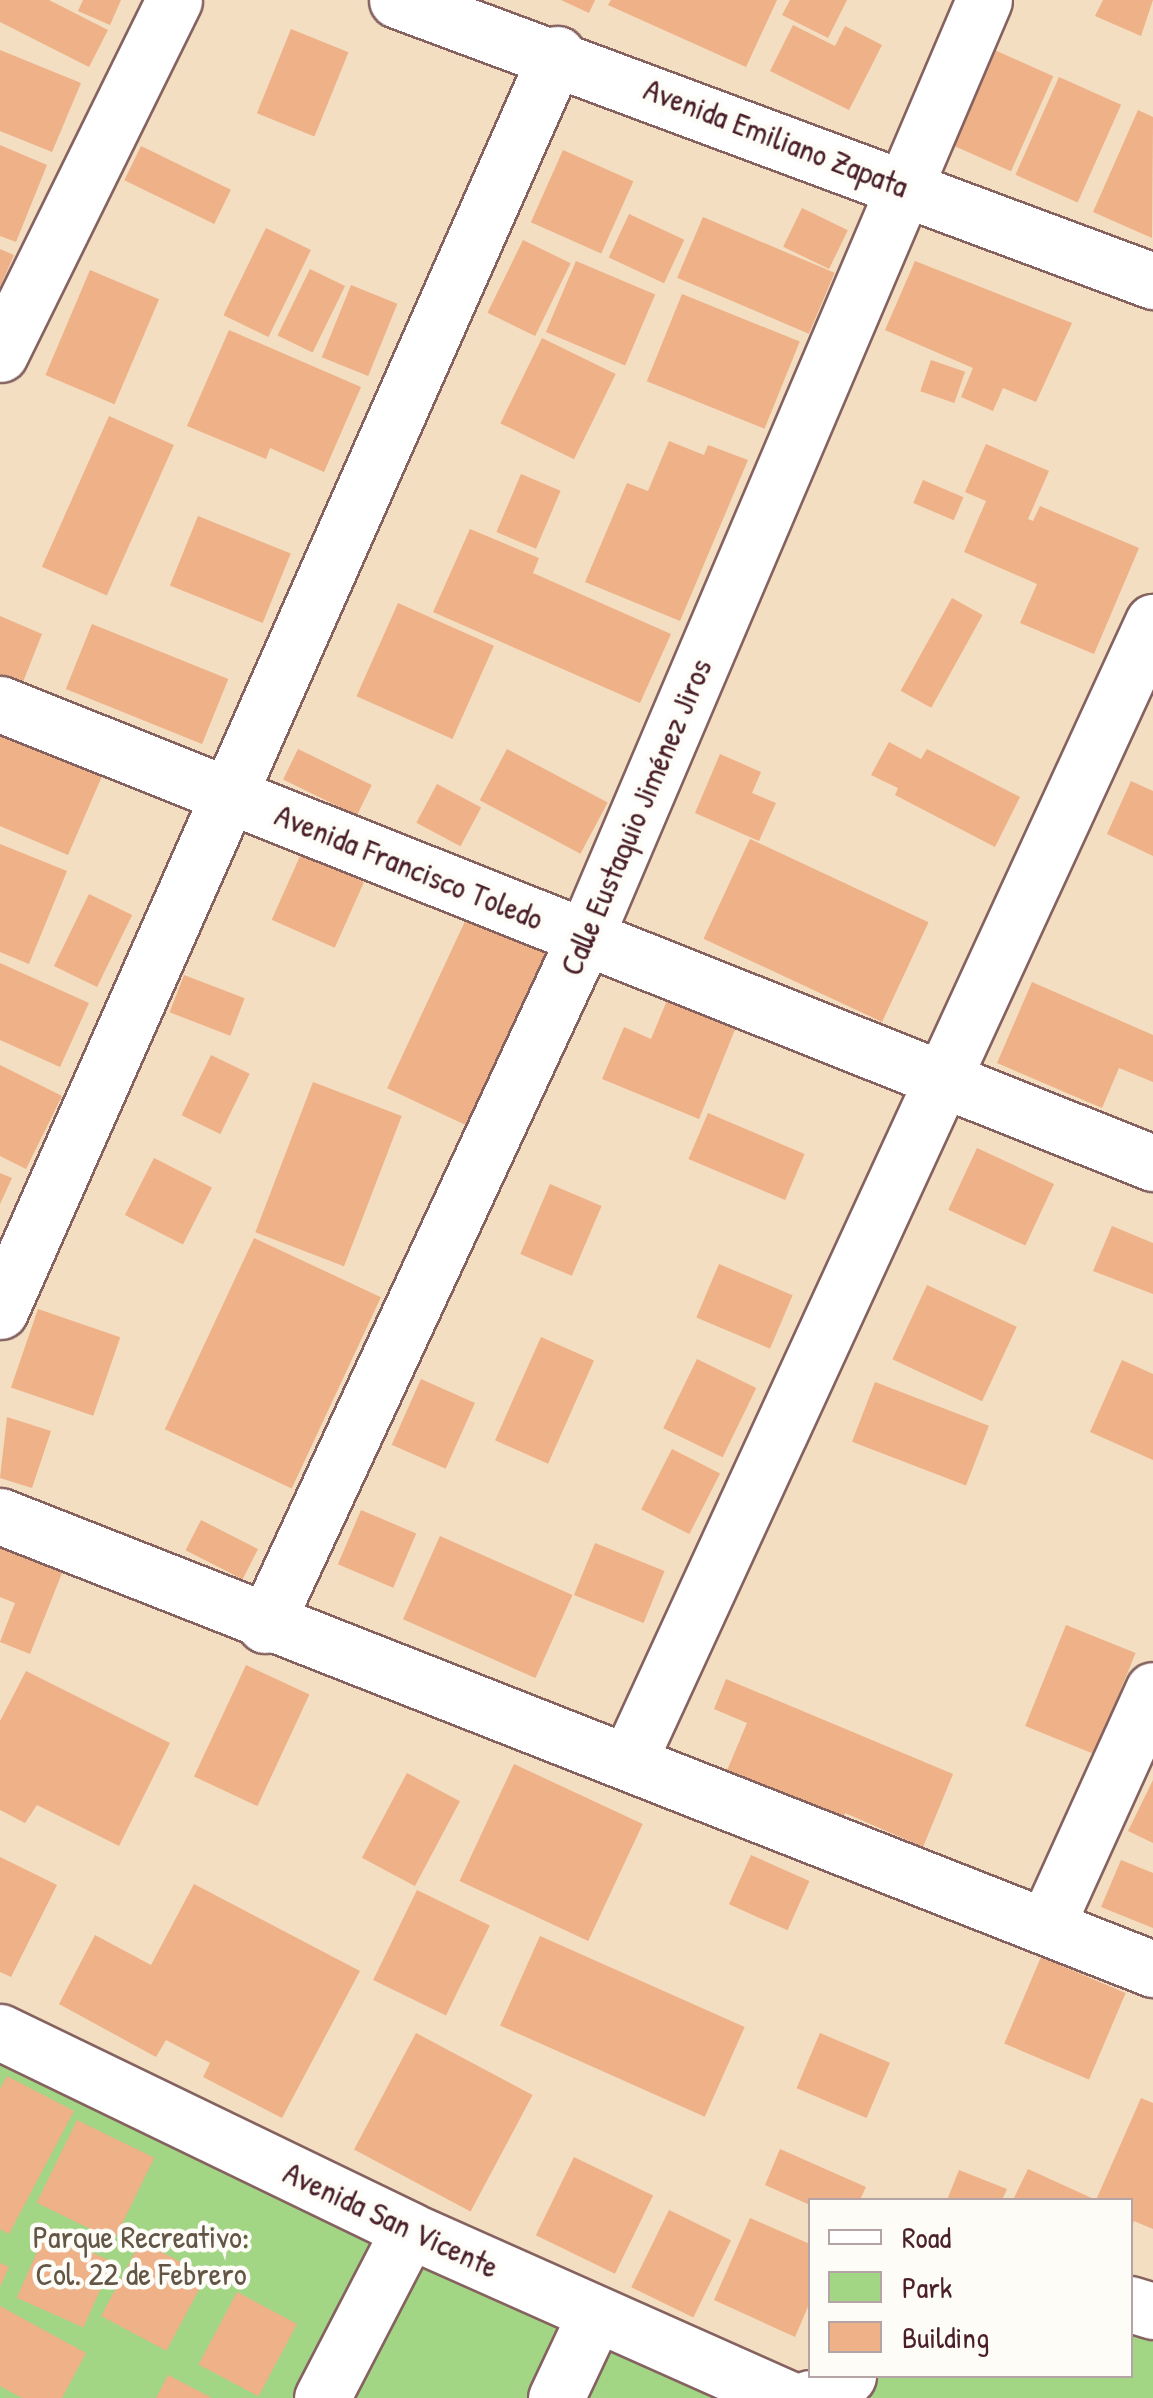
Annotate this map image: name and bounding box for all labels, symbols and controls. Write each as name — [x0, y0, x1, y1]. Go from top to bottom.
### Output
street label: Avenida Emiliano Zapata — [639, 70, 913, 206]
street label: Calle Eustaquio Jiménez Jiros — [552, 653, 720, 981]
street label: Avenida Francisco Toledo — [269, 796, 549, 938]
street label: Avenida San Vicente — [277, 2153, 505, 2287]
legend — [808, 2198, 1133, 2378]
text: Road — [902, 2217, 951, 2257]
park label: Parque Recreativo: Col. 22 de Febrero — [33, 2219, 249, 2294]
text: Park — [902, 2267, 952, 2307]
text: Building — [902, 2317, 989, 2357]

